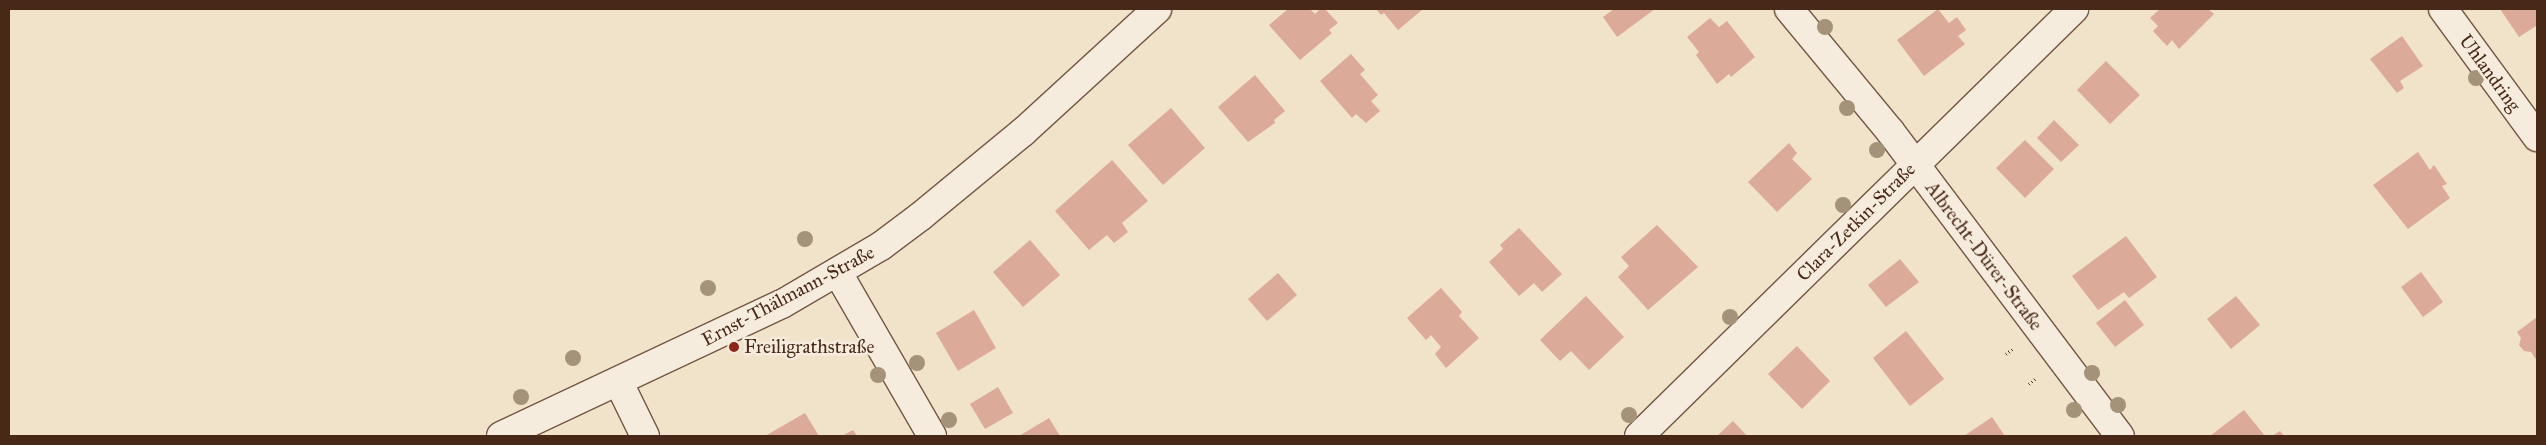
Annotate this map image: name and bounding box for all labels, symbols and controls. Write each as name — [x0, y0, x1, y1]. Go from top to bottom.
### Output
street label: Uhlandring — [2454, 30, 2526, 116]
street label: Clara-Zetkin-Straße — [1792, 158, 1920, 286]
street label: Albrecht-Dürer-Straße — [1921, 177, 2047, 335]
street label: Ernst-Thälmann-Straße — [698, 241, 878, 351]
place label: Freiligrathstraße — [744, 336, 874, 358]
marker: Freiligrathstraße — [728, 341, 740, 353]

